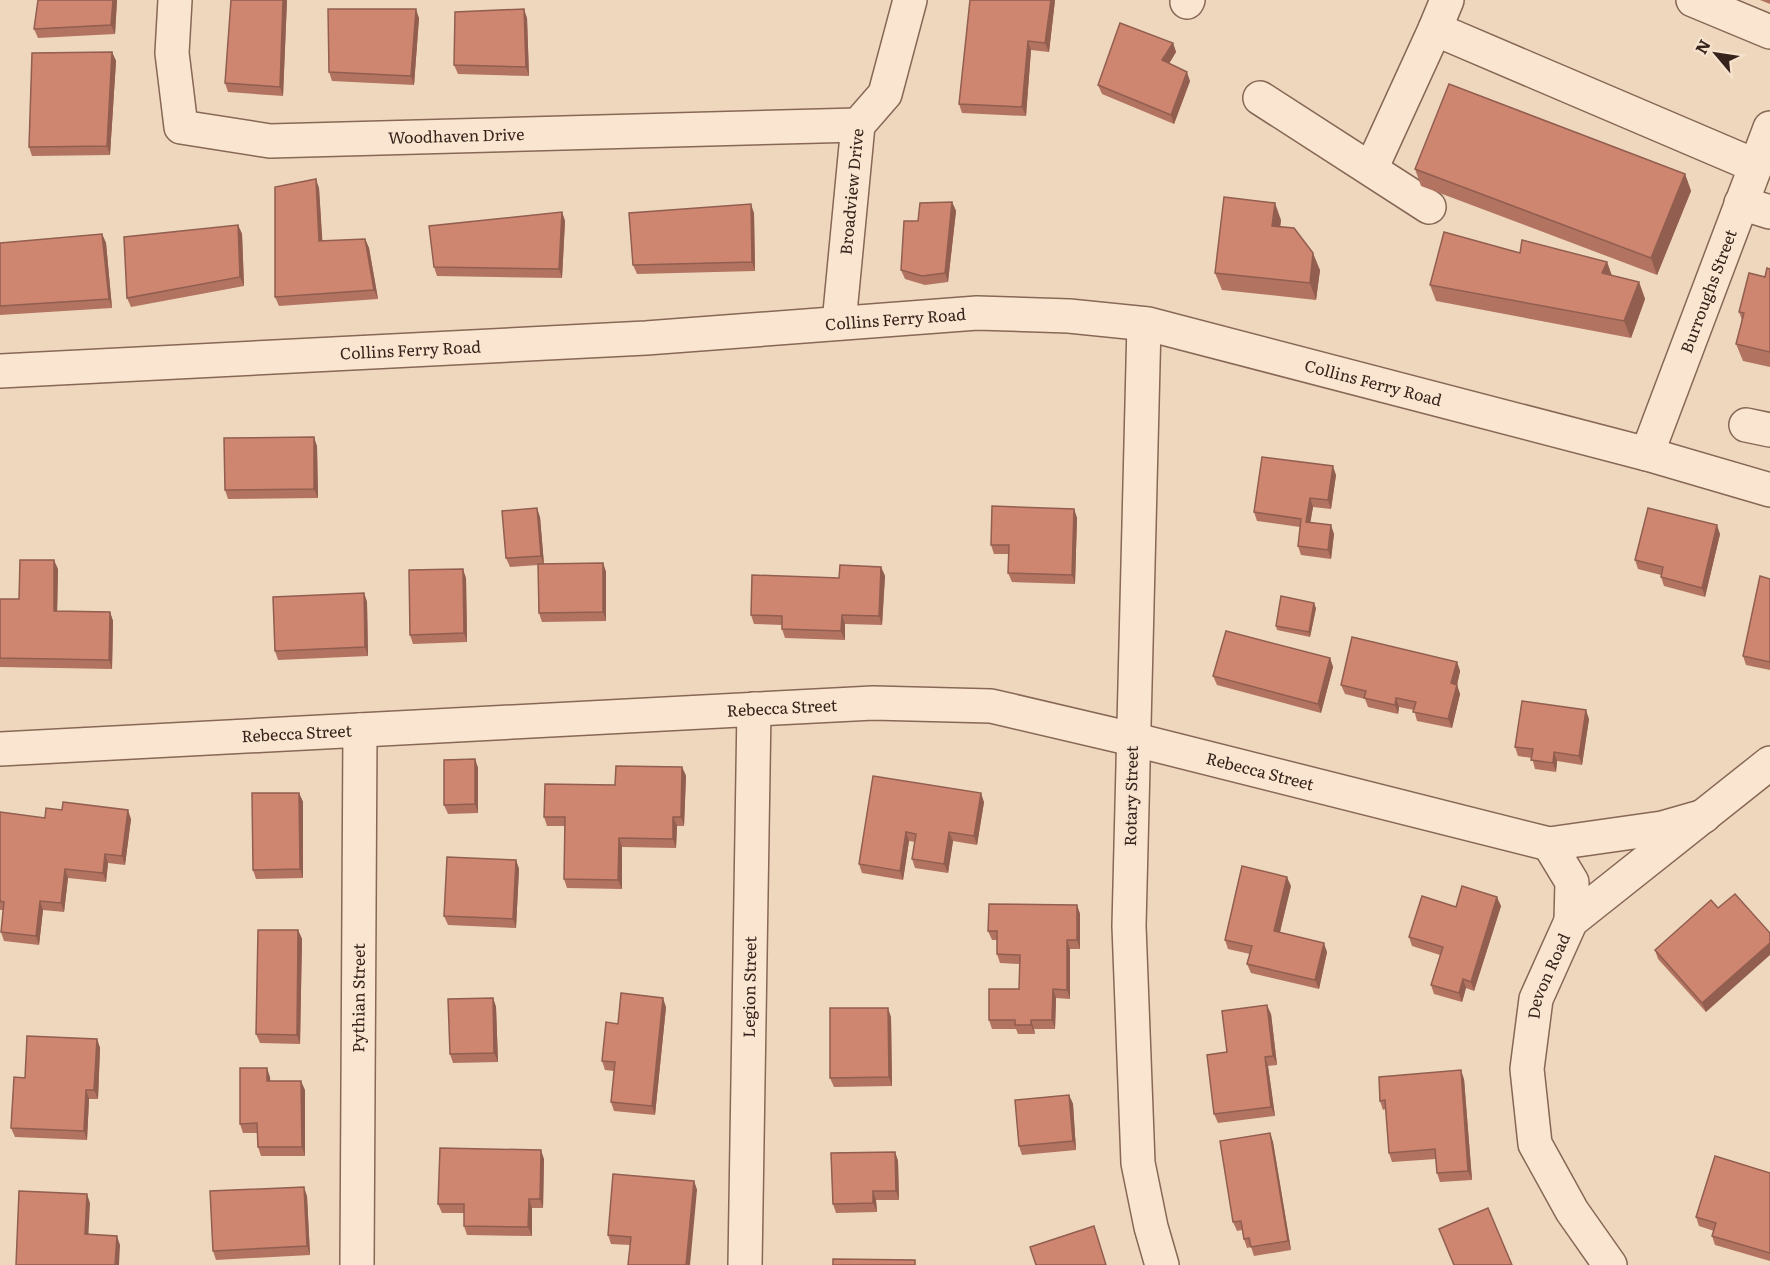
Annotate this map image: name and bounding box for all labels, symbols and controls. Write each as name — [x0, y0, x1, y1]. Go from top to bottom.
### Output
north arrow — [1686, 24, 1746, 84]
text: N — [1688, 35, 1716, 58]
street label: Woodhaven Drive — [388, 121, 525, 149]
street label: Broadview Drive — [833, 127, 869, 256]
street label: Burroughs Street — [1673, 225, 1742, 356]
street label: Collins Ferry Road — [824, 301, 967, 335]
street label: Collins Ferry Road — [339, 333, 482, 365]
street label: Collins Ferry Road — [1302, 352, 1445, 411]
street label: Rebecca Street — [726, 692, 838, 722]
street label: Rebecca Street — [241, 717, 353, 747]
street label: Rotary Street — [1117, 745, 1143, 847]
street label: Rebecca Street — [1204, 745, 1317, 796]
street label: Devon Road — [1521, 929, 1575, 1020]
street label: Legion Street — [736, 935, 761, 1038]
street label: Pythian Street — [345, 943, 370, 1053]

